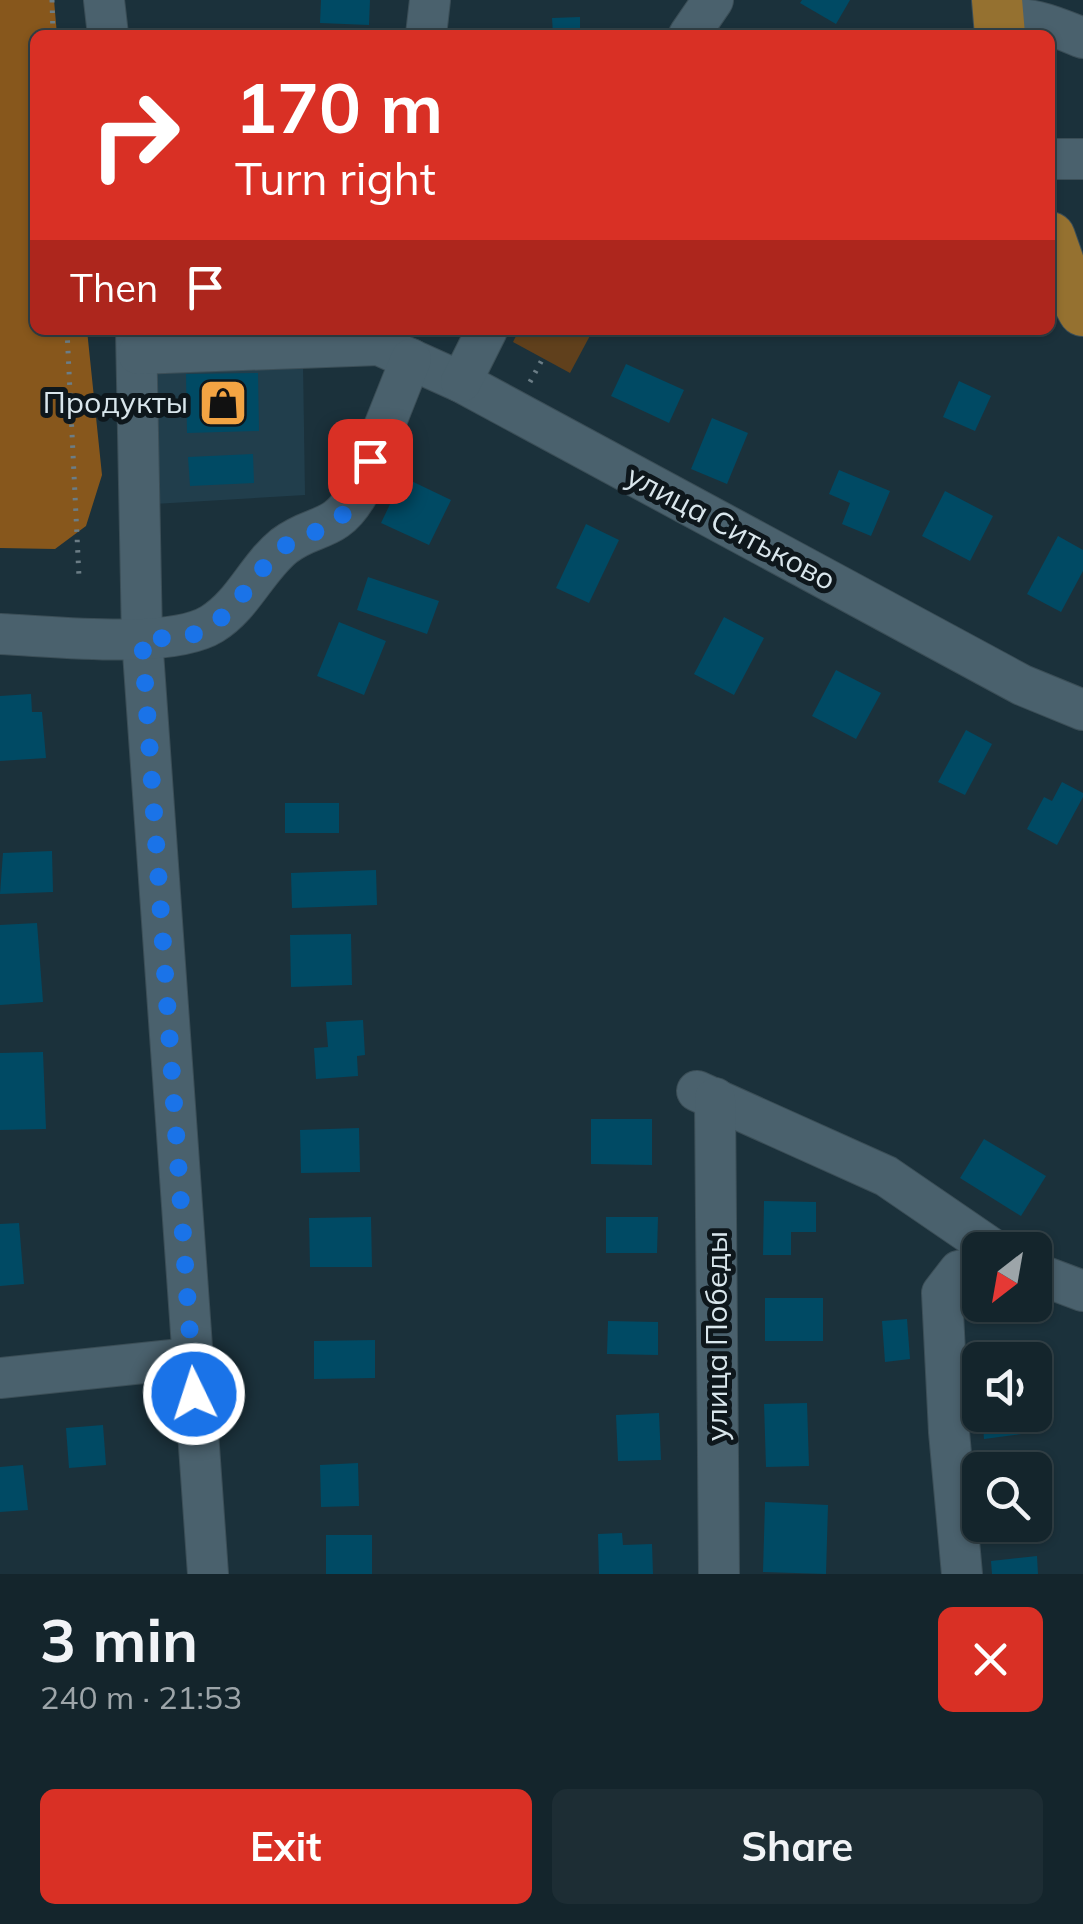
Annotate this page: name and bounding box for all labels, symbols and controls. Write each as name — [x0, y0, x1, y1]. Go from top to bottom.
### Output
text: 170 m — [235, 63, 443, 151]
icon: right — [70, 70, 200, 200]
text: Turn right — [235, 150, 436, 206]
icon: arrive — [178, 260, 233, 315]
text: Then — [70, 264, 158, 312]
shop icon: Продукты — [197, 377, 249, 429]
place label: Продукты — [43, 383, 188, 421]
pin — [328, 419, 413, 504]
icon: arrive — [343, 434, 398, 489]
street label: улица Ситьково — [620, 456, 843, 598]
street label: улица Победы — [697, 1231, 735, 1441]
north arrow — [962, 1232, 1052, 1322]
map controls — [962, 1232, 1052, 1542]
position arrow — [142, 1342, 246, 1446]
button: sound — [962, 1342, 1052, 1432]
button: search — [962, 1452, 1052, 1542]
text: 3 min — [40, 1602, 198, 1677]
button: close — [938, 1607, 1043, 1712]
text: 240 m · 21:53 — [40, 1677, 242, 1717]
button: Exit — [40, 1789, 532, 1904]
button: Share — [552, 1789, 1043, 1904]

